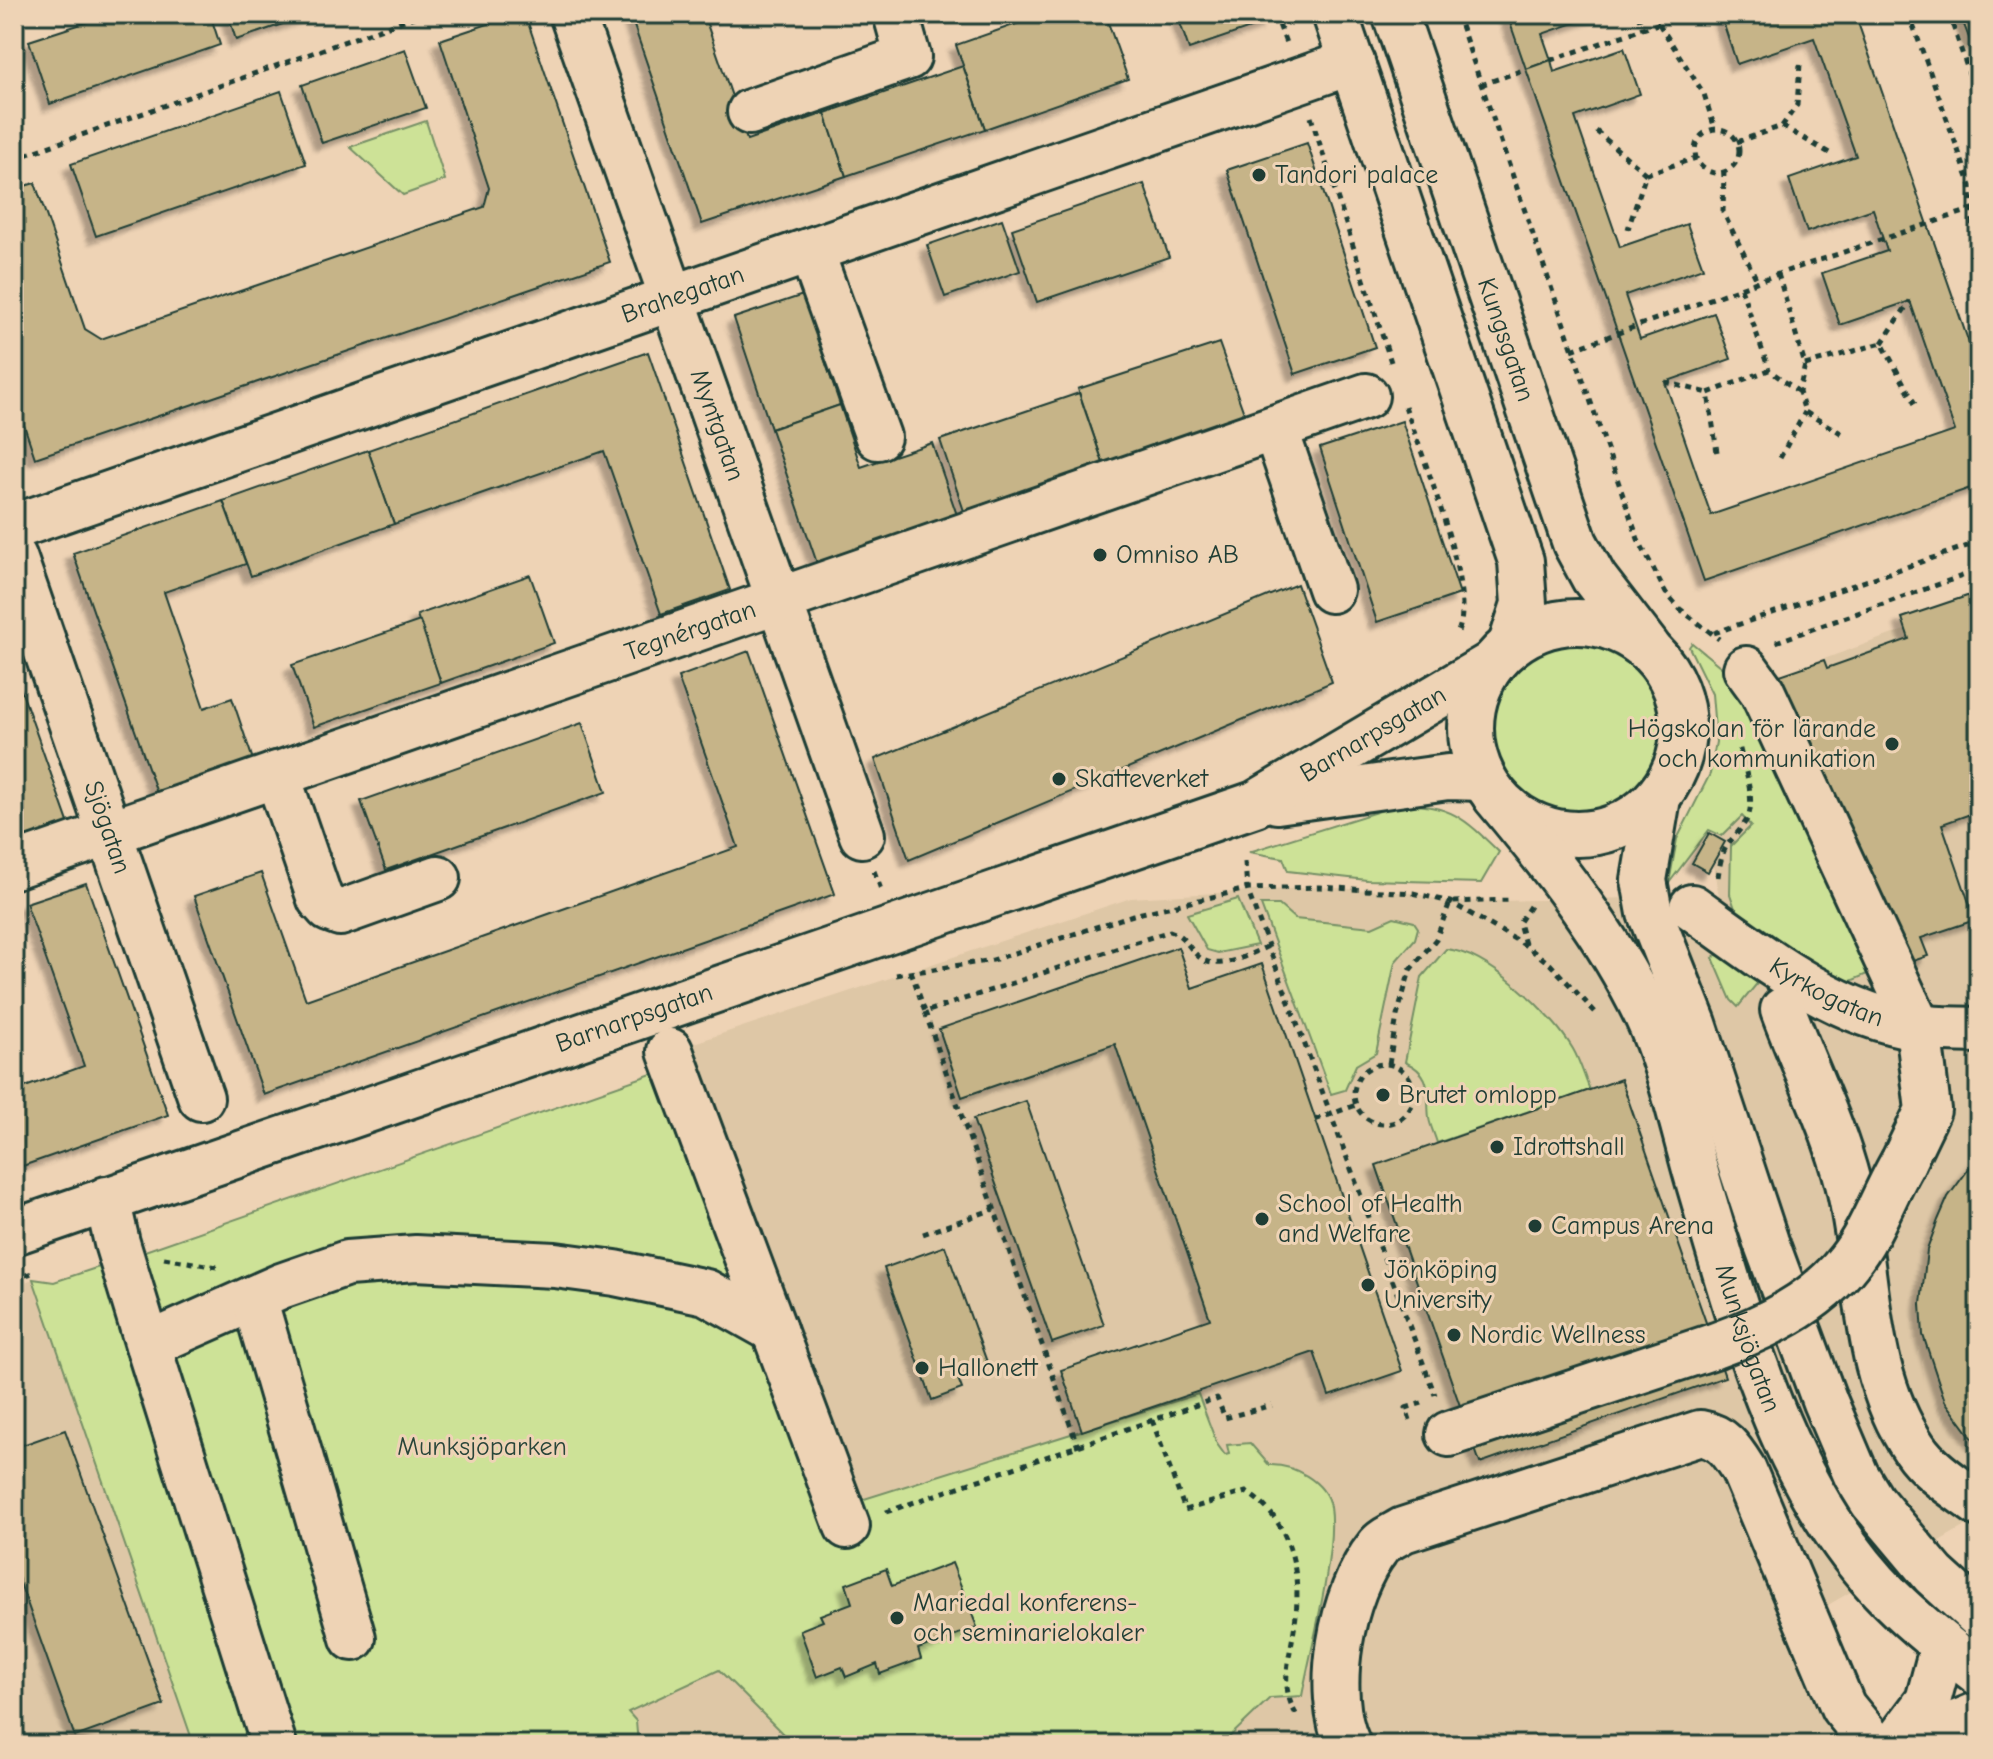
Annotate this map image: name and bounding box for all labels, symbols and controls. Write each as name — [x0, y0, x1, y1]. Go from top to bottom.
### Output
place label: Tandori palace — [1275, 160, 1438, 190]
marker: Tandori palace — [1250, 166, 1268, 184]
street label: Brahegatan — [617, 259, 748, 330]
street label: Kungsgatan — [1471, 274, 1541, 405]
street label: Myntgatan — [684, 365, 751, 485]
place label: Omniso AB — [1116, 540, 1239, 570]
marker: Omniso AB — [1091, 546, 1109, 564]
street label: Tegnérgatan — [621, 594, 760, 668]
street label: Barnarpsgatan — [1295, 680, 1451, 789]
place label: Högskolan för lärande och kommunikation — [1628, 714, 1876, 774]
marker: Högskolan för lärande och kommunikation — [1883, 735, 1901, 753]
place label: Skatteverket — [1075, 764, 1210, 794]
marker: Skatteverket — [1050, 770, 1068, 788]
street label: Sjögatan — [78, 777, 137, 878]
street label: Kyrkogatan — [1764, 951, 1887, 1033]
street label: Barnarpsgatan — [552, 977, 717, 1059]
place label: Brutet omlopp — [1399, 1080, 1557, 1110]
marker: Brutet omlopp — [1374, 1086, 1392, 1104]
place label: Idrottshall — [1513, 1132, 1625, 1162]
marker: Idrottshall — [1488, 1138, 1506, 1156]
place label: School of Health and Welfare — [1278, 1189, 1463, 1249]
marker: School of Health and Welfare — [1253, 1210, 1271, 1228]
place label: Campus Arena — [1551, 1211, 1714, 1241]
marker: Campus Arena — [1526, 1217, 1544, 1235]
place label: Jönköping University — [1384, 1255, 1498, 1315]
street label: Munksjögatan — [1709, 1261, 1787, 1417]
marker: Jönköping University — [1359, 1276, 1377, 1294]
place label: Nordic Wellness — [1470, 1320, 1646, 1350]
marker: Nordic Wellness — [1445, 1326, 1463, 1344]
place label: Hallonett — [938, 1353, 1039, 1383]
marker: Hallonett — [913, 1359, 931, 1377]
park label: Munksjöparken — [397, 1432, 567, 1462]
place label: Mariedal konferens- och seminarielokaler — [913, 1588, 1145, 1648]
marker: Mariedal konferens- och seminarielokaler — [888, 1609, 906, 1627]

